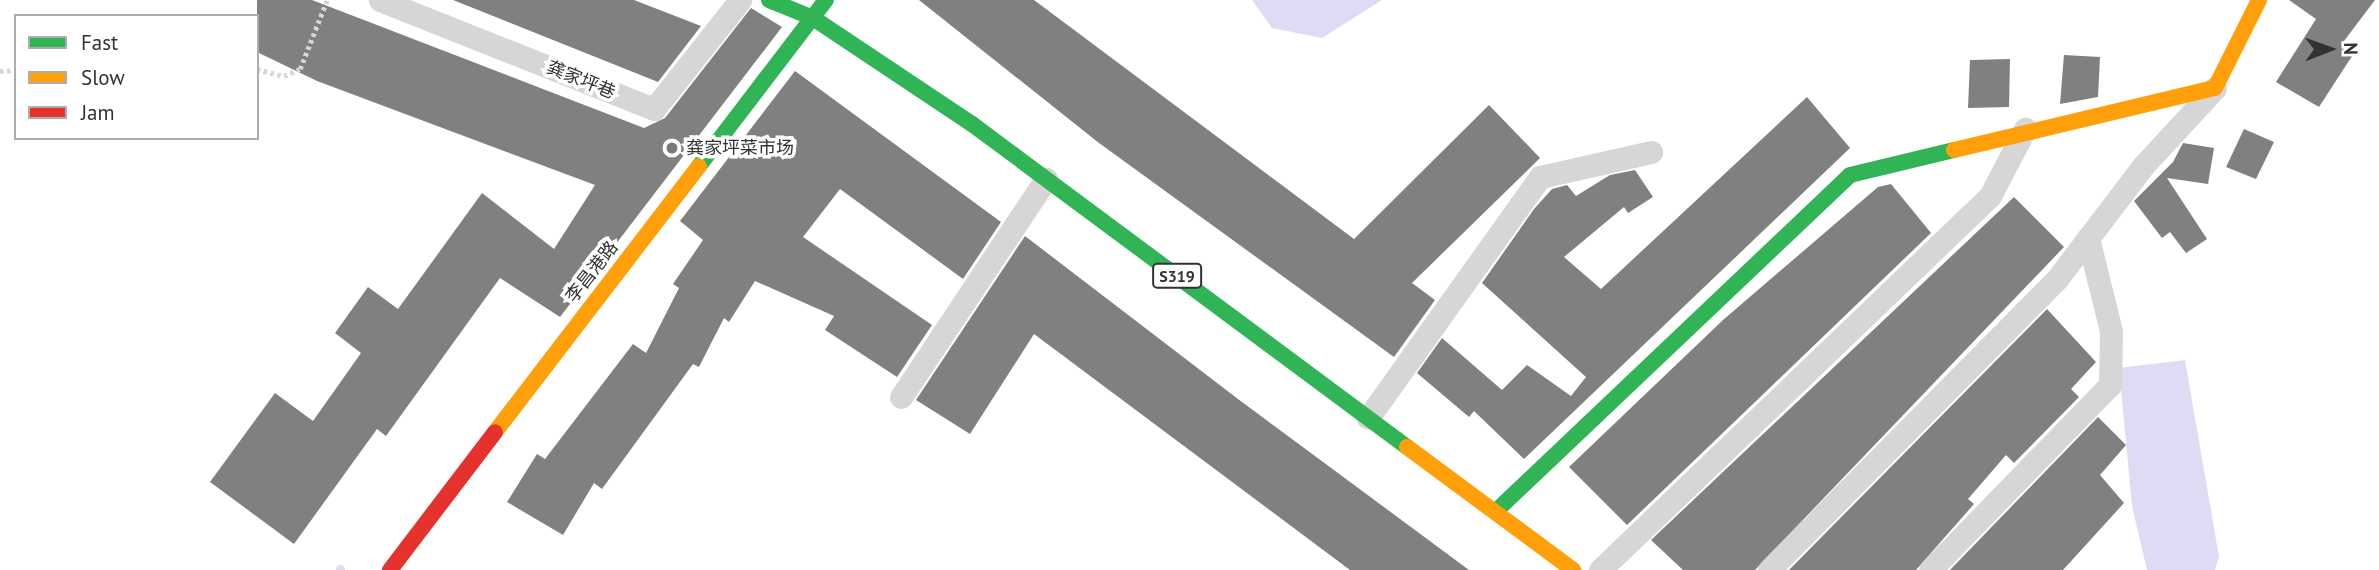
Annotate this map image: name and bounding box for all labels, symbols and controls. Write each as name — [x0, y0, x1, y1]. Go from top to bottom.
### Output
legend — [14, 14, 259, 140]
north arrow — [2295, 14, 2365, 84]
text: Fast — [81, 29, 118, 56]
text: N — [2339, 42, 2363, 55]
street label: 龚家坪巷 — [544, 57, 618, 103]
text: Slow — [81, 64, 125, 91]
text: Jam — [81, 99, 115, 126]
place label: 龚家坪菜市场 — [686, 137, 794, 159]
marker: 龚家坪菜市场 — [664, 140, 680, 156]
street label: 李昌港路 — [561, 237, 623, 307]
road number: S319 — [1151, 264, 1203, 288]

